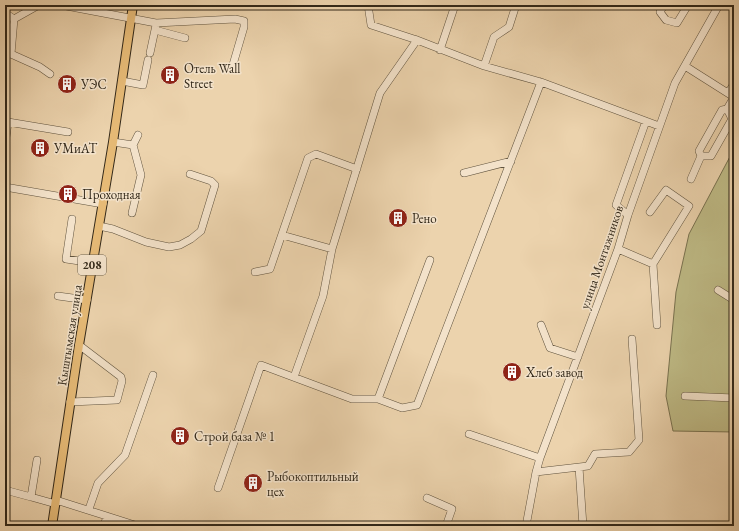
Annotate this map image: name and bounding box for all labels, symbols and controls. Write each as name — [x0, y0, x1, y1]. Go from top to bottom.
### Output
place label: Отель Wall Street — [184, 60, 240, 92]
building icon: Отель Wall Street — [159, 64, 181, 86]
building icon: УЭС — [56, 73, 78, 95]
place label: УЭС — [80, 76, 107, 93]
building icon: УМиАТ — [29, 137, 51, 159]
place label: УМиАТ — [53, 140, 98, 157]
building icon: Проходная — [57, 183, 79, 205]
place label: Проходная — [82, 186, 141, 203]
street label: улица Монтажников — [576, 203, 627, 311]
building icon: Рено — [387, 207, 409, 229]
place label: Рено — [412, 210, 437, 227]
road number: 208 — [78, 255, 106, 275]
street label: Кыштымская улица — [53, 283, 86, 387]
building icon: Хлеб завод — [501, 361, 523, 383]
place label: Хлеб завод — [525, 364, 583, 381]
building icon: Строй база № 1 — [169, 425, 191, 447]
place label: Строй база № 1 — [194, 428, 275, 445]
place label: Рыбокоптильный цех — [267, 468, 359, 500]
building icon: Рыбокоптильный цех — [242, 472, 264, 494]

